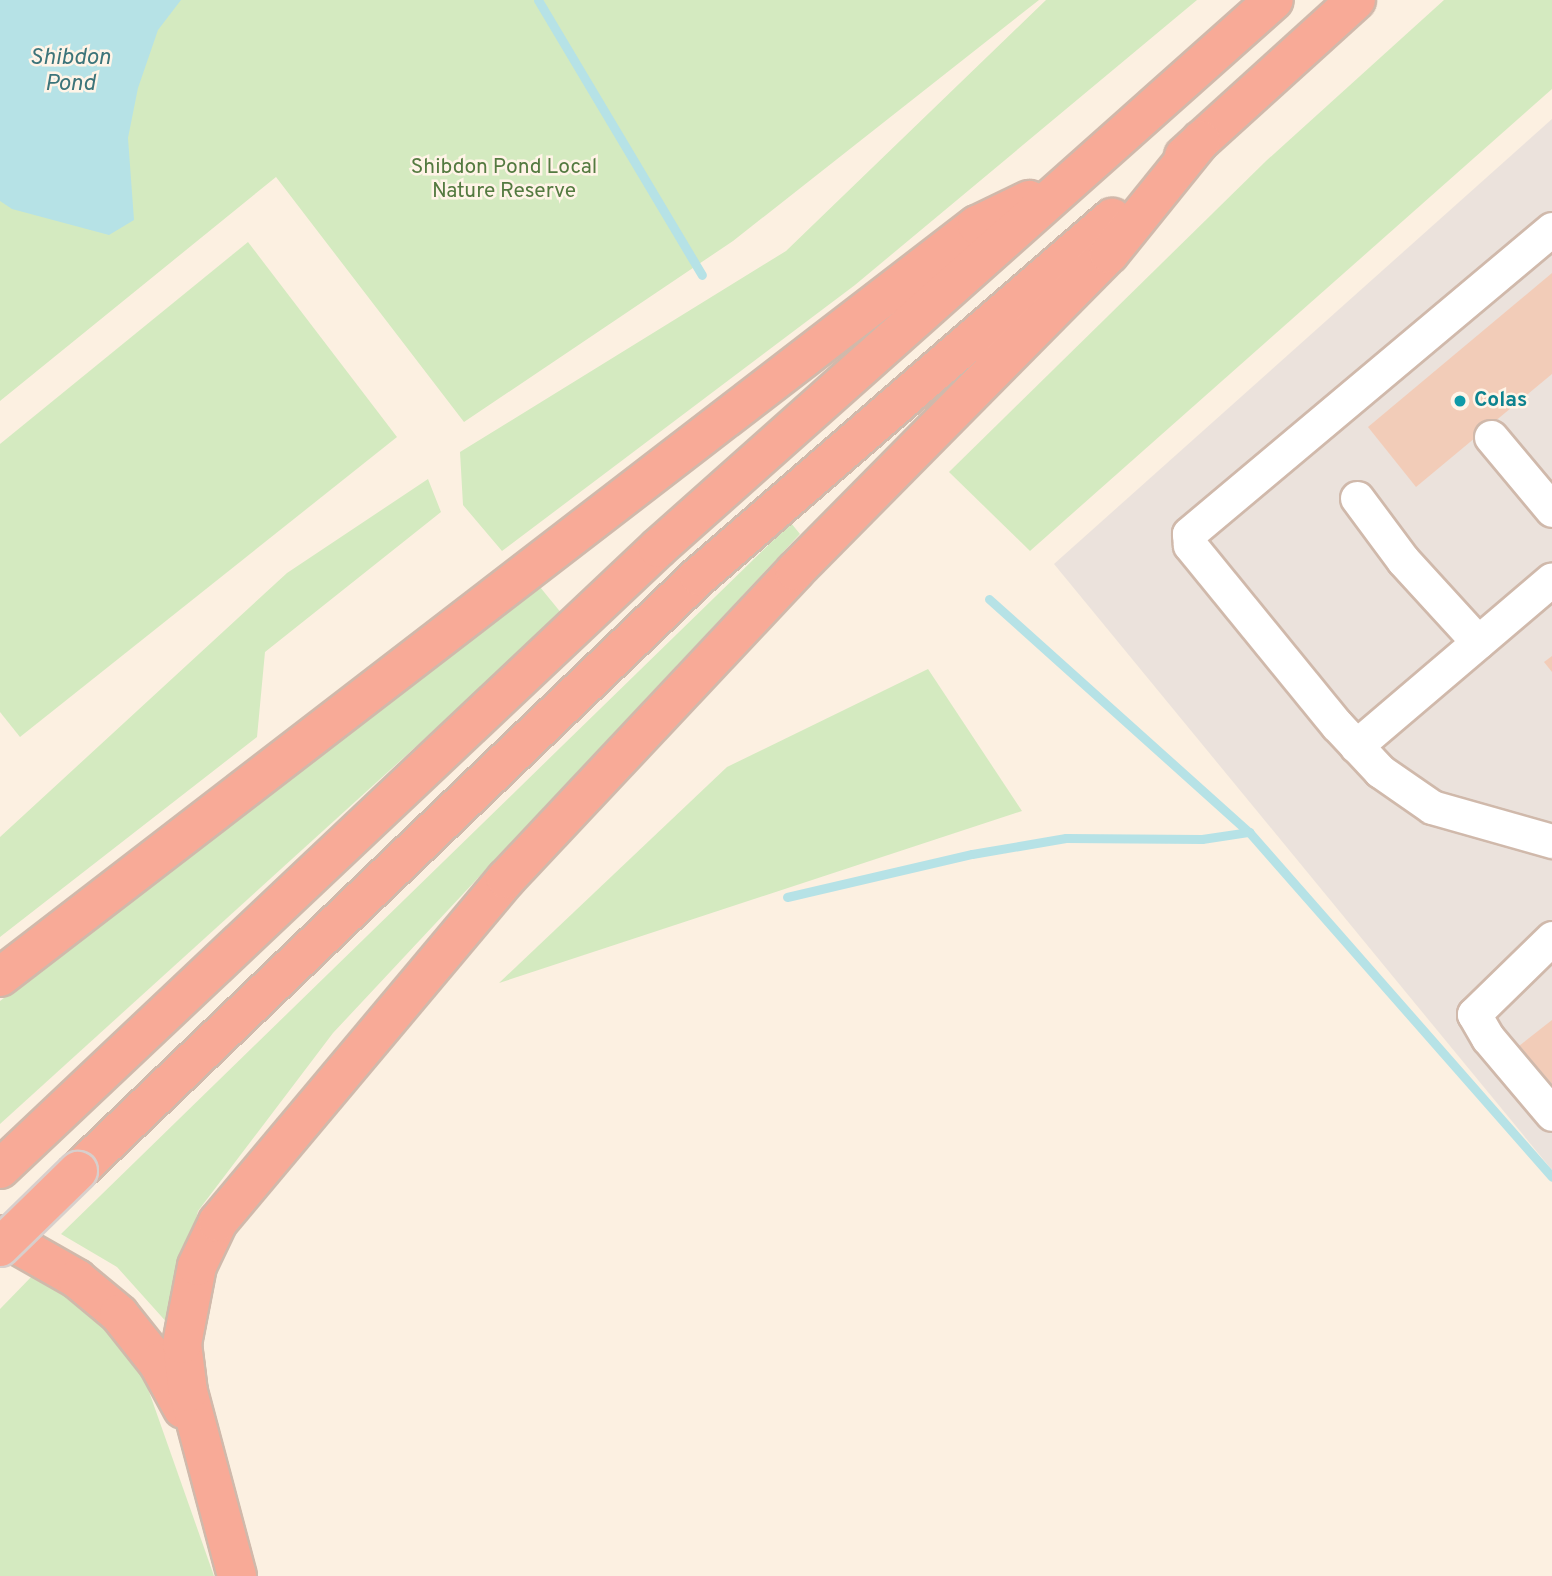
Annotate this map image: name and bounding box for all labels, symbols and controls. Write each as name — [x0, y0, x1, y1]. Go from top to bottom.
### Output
water label: Shibdon Pond — [30, 45, 110, 99]
park label: Shibdon Pond Local Nature Reserve — [411, 155, 597, 205]
place label: Colas — [1474, 388, 1527, 414]
marker: Colas — [1452, 393, 1468, 409]

